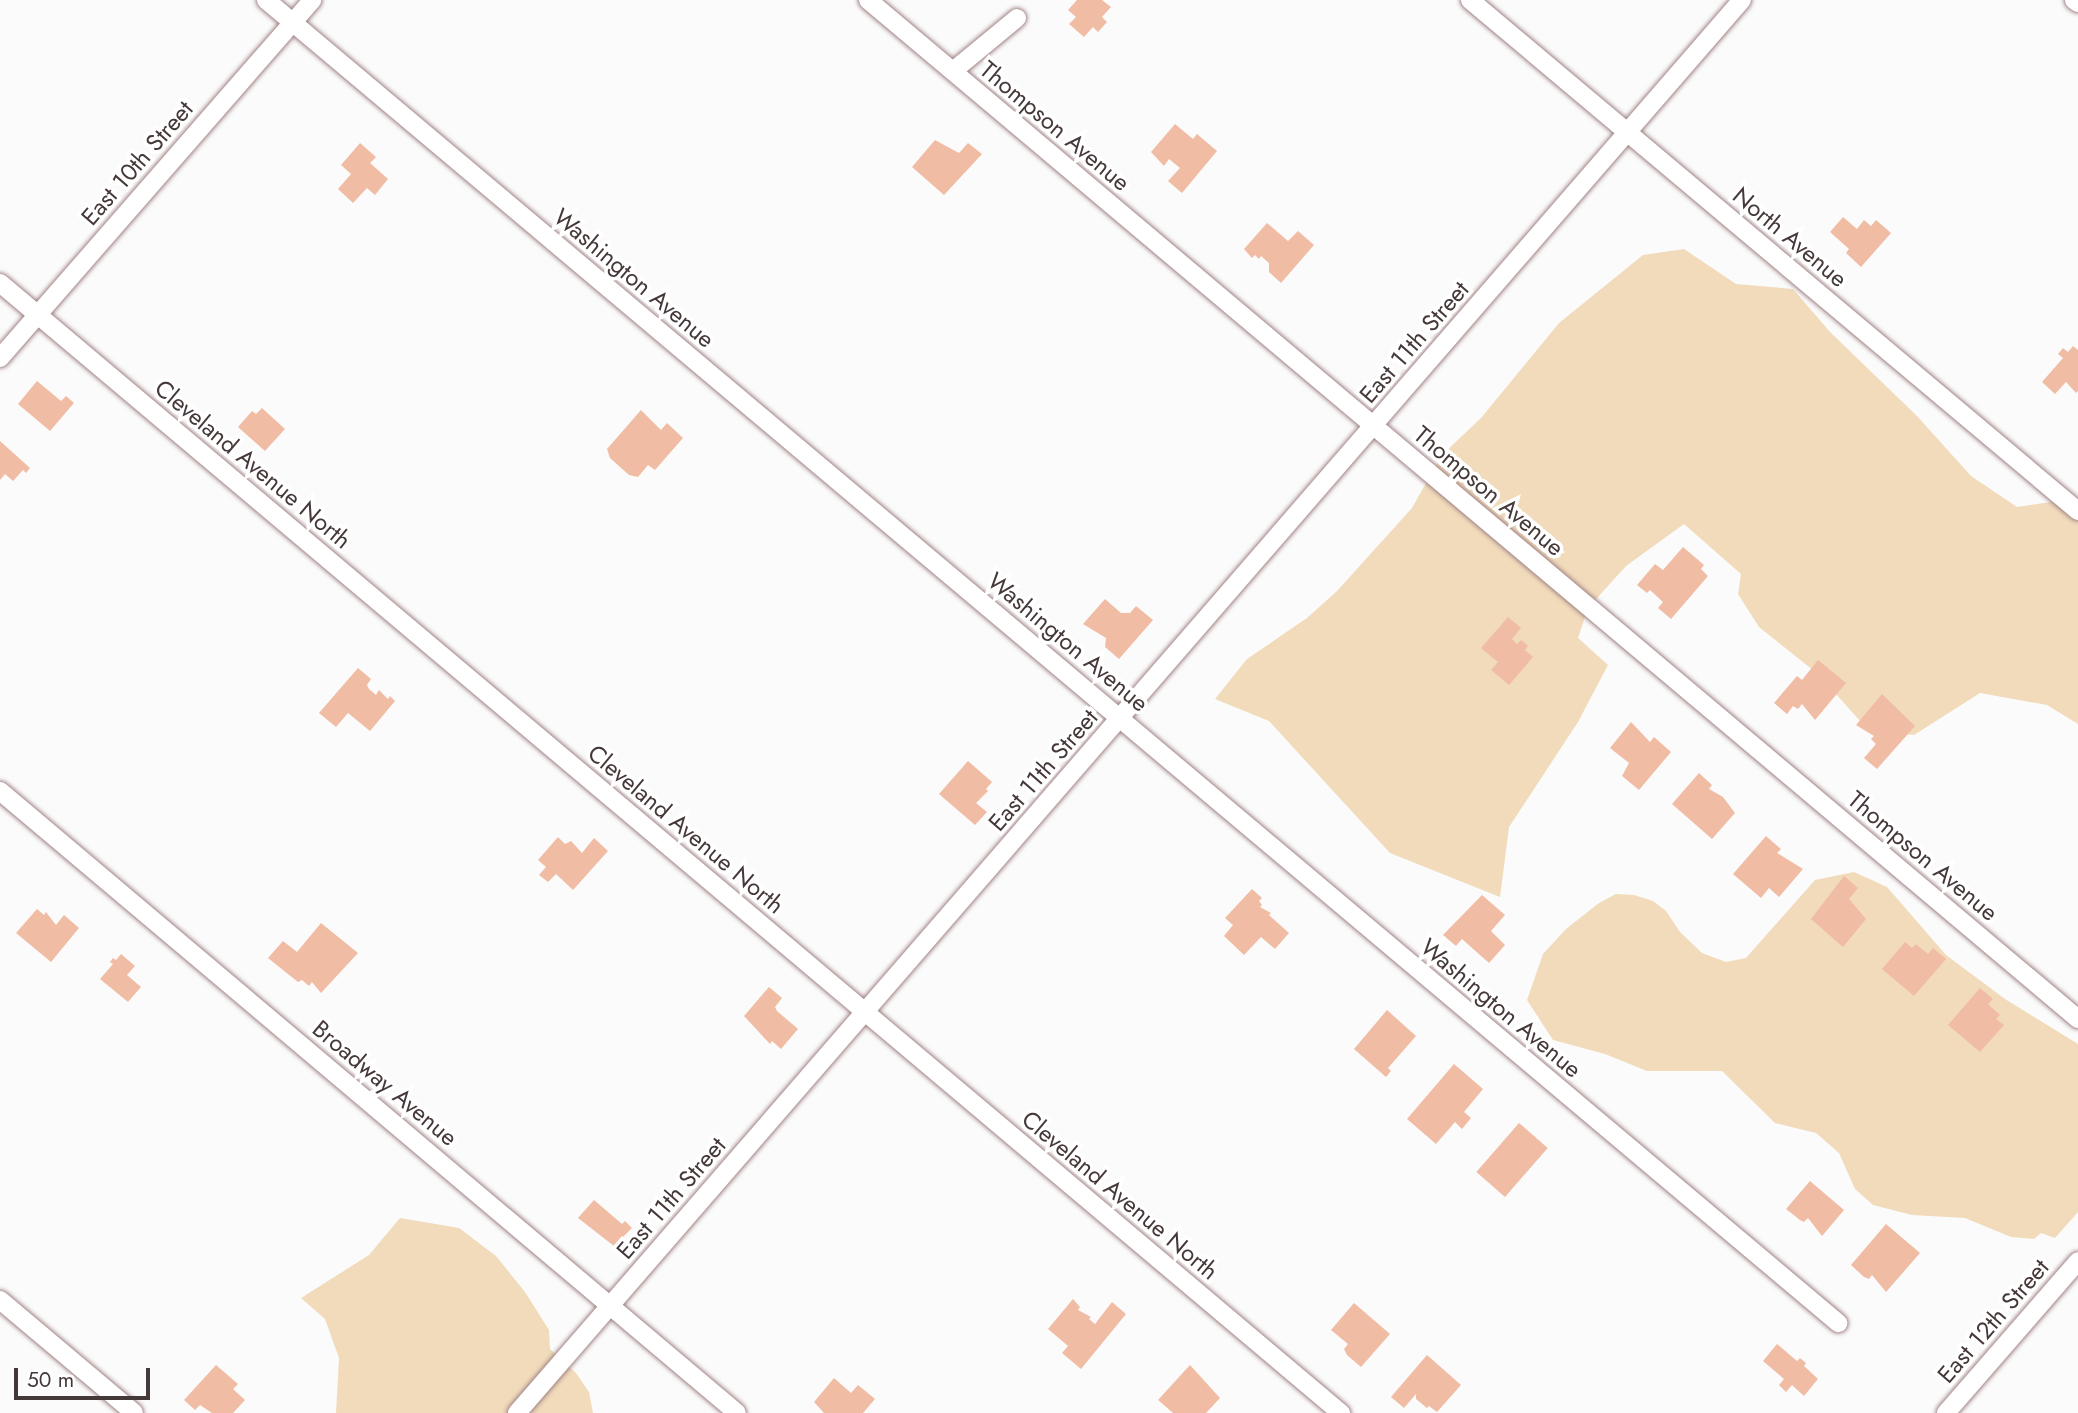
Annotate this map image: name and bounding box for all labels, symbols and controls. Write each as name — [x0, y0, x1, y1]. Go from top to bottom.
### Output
street label: Thompson Avenue — [974, 55, 1136, 197]
street label: East 10th Street — [75, 95, 199, 231]
street label: North Avenue — [1727, 181, 1853, 293]
street label: Washington Avenue — [548, 202, 720, 354]
street label: East 11th Street — [1353, 275, 1475, 409]
street label: Cleveland Avenue North — [149, 373, 357, 555]
street label: Thompson Avenue — [1408, 420, 1570, 562]
street label: Washington Avenue — [982, 566, 1154, 718]
street label: East 11th Street — [982, 703, 1104, 837]
street label: Cleveland Avenue North — [582, 738, 790, 920]
street label: Thompson Avenue — [1842, 785, 2004, 927]
street label: Washington Avenue — [1415, 932, 1587, 1084]
street label: Broadway Avenue — [307, 1014, 463, 1152]
street label: Cleveland Avenue North — [1016, 1104, 1224, 1286]
street label: East 11th Street — [610, 1131, 732, 1265]
street label: East 12th Street — [1931, 1253, 2055, 1389]
scale bar — [18, 1354, 154, 1398]
text: 50 m — [27, 1365, 74, 1395]

